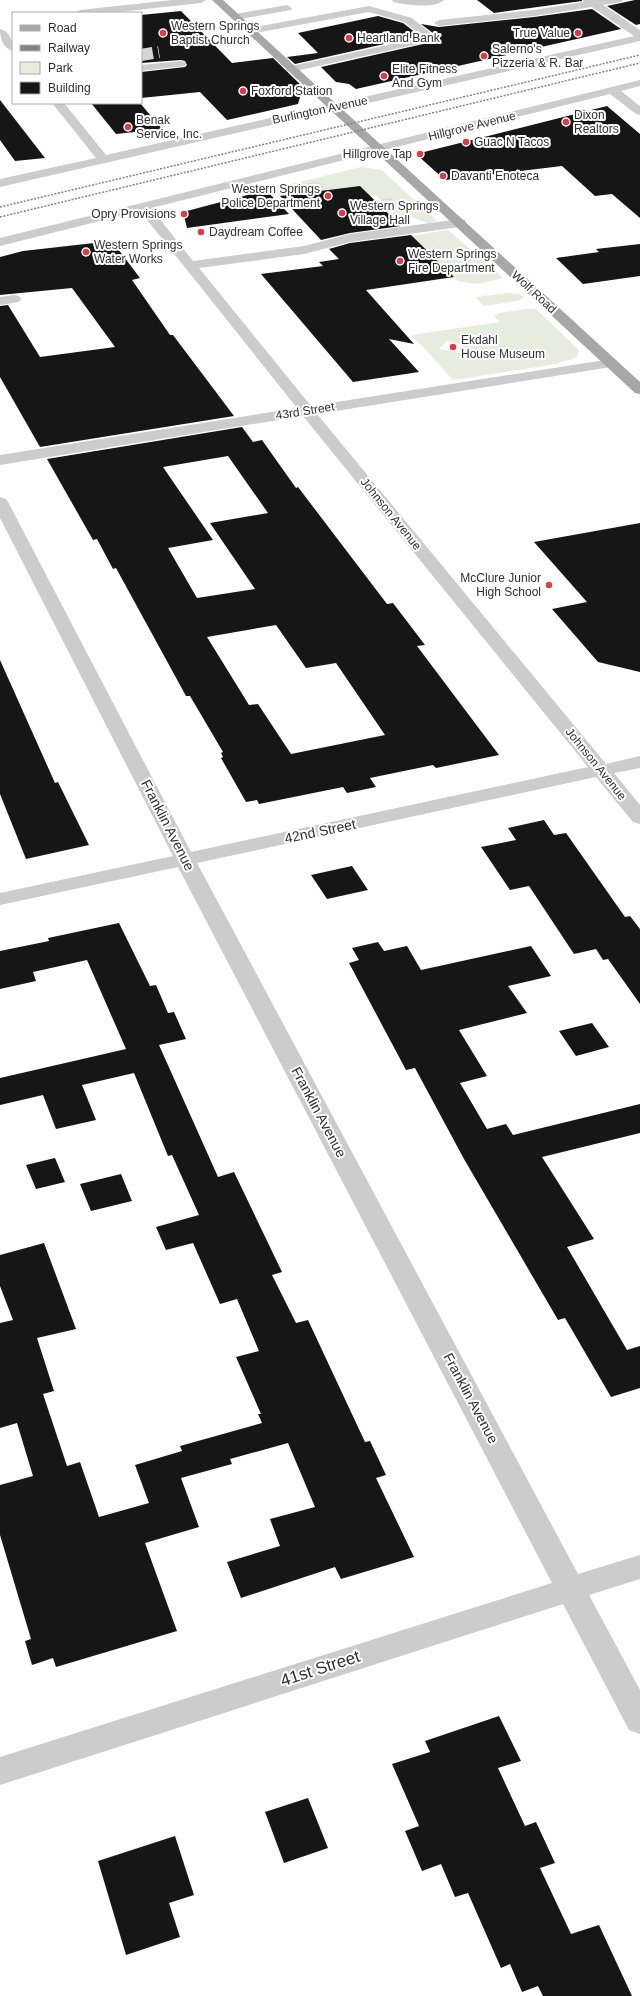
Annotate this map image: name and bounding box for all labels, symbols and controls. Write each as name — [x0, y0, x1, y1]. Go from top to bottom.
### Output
legend — [12, 12, 142, 104]
place label: Western Springs Baptist Church — [171, 19, 259, 47]
text: Road — [48, 21, 77, 35]
place label: True Value — [513, 26, 570, 40]
marker: Western Springs Baptist Church — [158, 28, 168, 38]
marker: True Value — [573, 28, 583, 38]
place label: Heartland Bank — [357, 31, 441, 45]
marker: Heartland Bank — [344, 33, 354, 43]
text: Railway — [48, 41, 90, 55]
place label: Salerno's Pizzeria & R. Bar — [492, 42, 583, 70]
marker: Salerno's Pizzeria & R. Bar — [479, 51, 489, 61]
text: Park — [48, 61, 74, 75]
place label: Elite Fitness And Gym — [392, 62, 457, 90]
marker: Elite Fitness And Gym — [379, 71, 389, 81]
text: Building — [48, 81, 91, 95]
place label: Foxford Station — [251, 84, 332, 98]
marker: Foxford Station — [238, 86, 248, 96]
street label: Burlington Avenue — [271, 93, 369, 127]
street label: Hillgrove Avenue — [427, 108, 518, 144]
place label: Dixon Realtors — [574, 108, 619, 136]
place label: Benak Service, Inc. — [136, 113, 202, 141]
marker: Dixon Realtors — [561, 117, 571, 127]
marker: Benak Service, Inc. — [123, 122, 133, 132]
place label: Guac N Tacos — [474, 135, 549, 149]
marker: Guac N Tacos — [461, 137, 471, 147]
place label: Hillgrove Tap — [343, 147, 412, 161]
marker: Hillgrove Tap — [415, 149, 425, 159]
place label: Davanti Enoteca — [451, 169, 539, 183]
marker: Davanti Enoteca — [438, 171, 448, 181]
place label: Western Springs Police Department — [221, 182, 321, 210]
marker: Western Springs Police Department — [323, 191, 333, 201]
place label: Western Springs Village Hall — [350, 199, 438, 227]
place label: Opry Provisions — [91, 207, 176, 221]
marker: Western Springs Village Hall — [337, 208, 347, 218]
marker: Opry Provisions — [179, 209, 189, 219]
place label: Daydream Coffee — [209, 225, 303, 239]
marker: Daydream Coffee — [196, 227, 206, 237]
place label: Western Springs Water Works — [94, 238, 182, 266]
marker: Western Springs Water Works — [81, 247, 91, 257]
place label: Western Springs Fire Department — [408, 247, 496, 275]
marker: Western Springs Fire Department — [395, 256, 405, 266]
street label: Wolf Road — [509, 268, 559, 316]
place label: Ekdahl House Museum — [461, 333, 545, 361]
marker: Ekdahl House Museum — [448, 342, 458, 352]
street label: 43rd Street — [275, 399, 336, 423]
street label: Johnson Avenue — [358, 475, 424, 553]
place label: McClure Junior High School — [460, 571, 541, 599]
marker: McClure Junior High School — [544, 580, 554, 590]
street label: Johnson Avenue — [563, 725, 629, 803]
street label: Franklin Avenue — [138, 777, 198, 873]
street label: 42nd Street — [283, 816, 357, 846]
street label: Franklin Avenue — [288, 1064, 350, 1160]
street label: Franklin Avenue — [440, 1350, 502, 1446]
street label: 41st Street — [278, 1647, 362, 1690]

